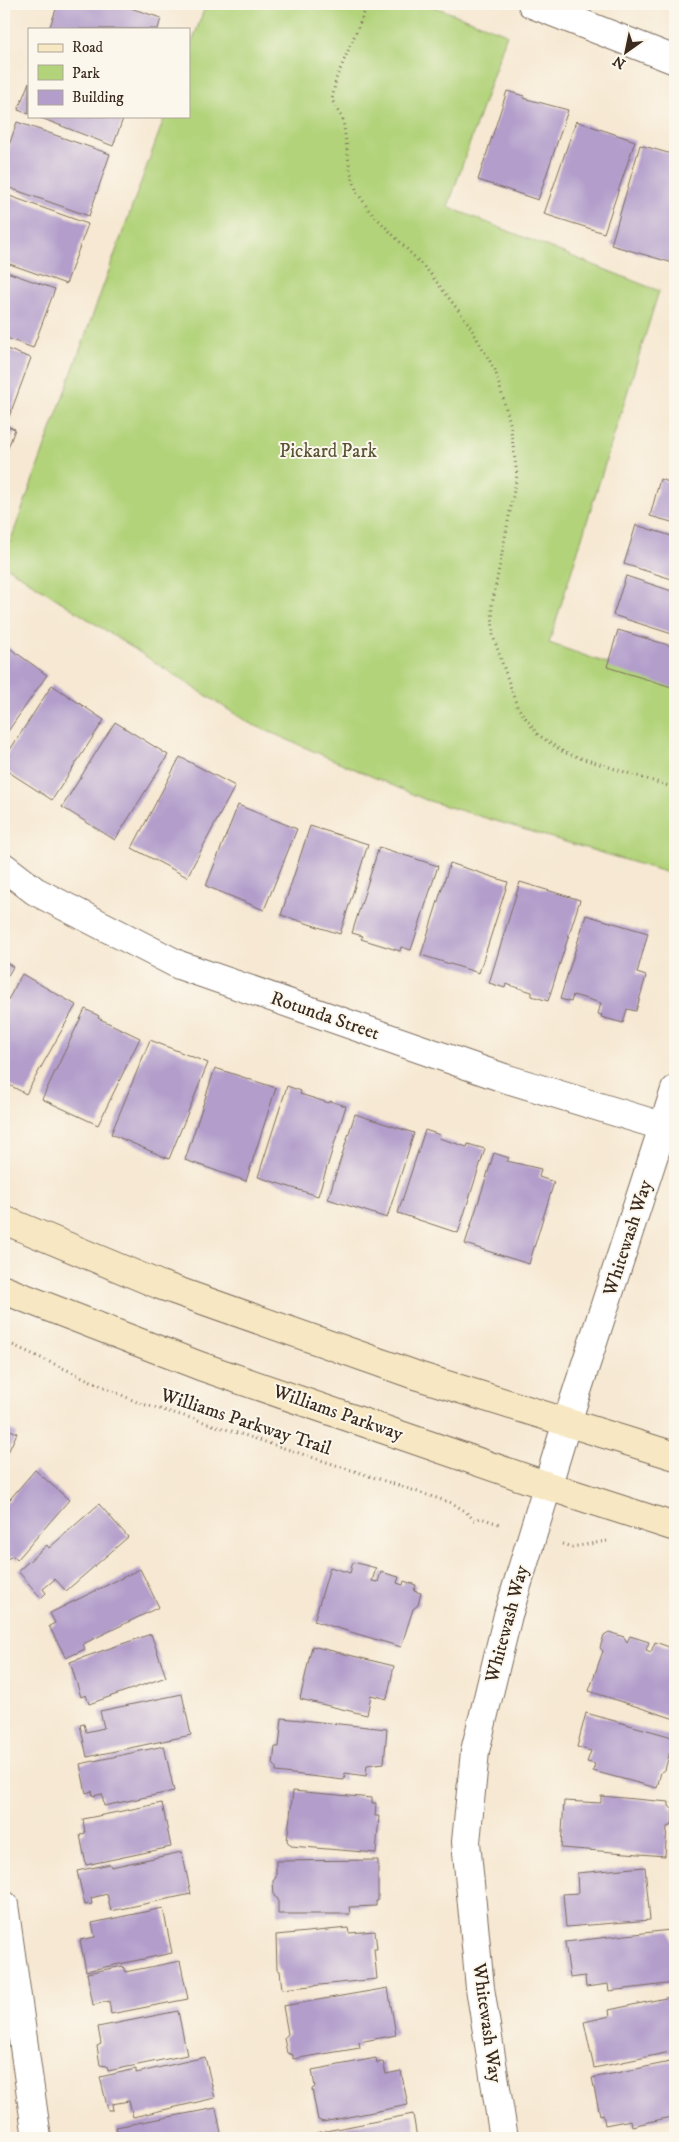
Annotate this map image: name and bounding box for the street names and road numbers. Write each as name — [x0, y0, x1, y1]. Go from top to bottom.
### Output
street label: Rotunda Street — [268, 987, 382, 1045]
street label: Whitewash Way — [598, 1176, 658, 1300]
street label: Williams Parkway — [269, 1380, 407, 1446]
street label: Williams Parkway Trail — [157, 1383, 335, 1461]
street label: Whitewash Way — [480, 1562, 534, 1686]
street label: Whitewash Way — [467, 1961, 507, 2085]

